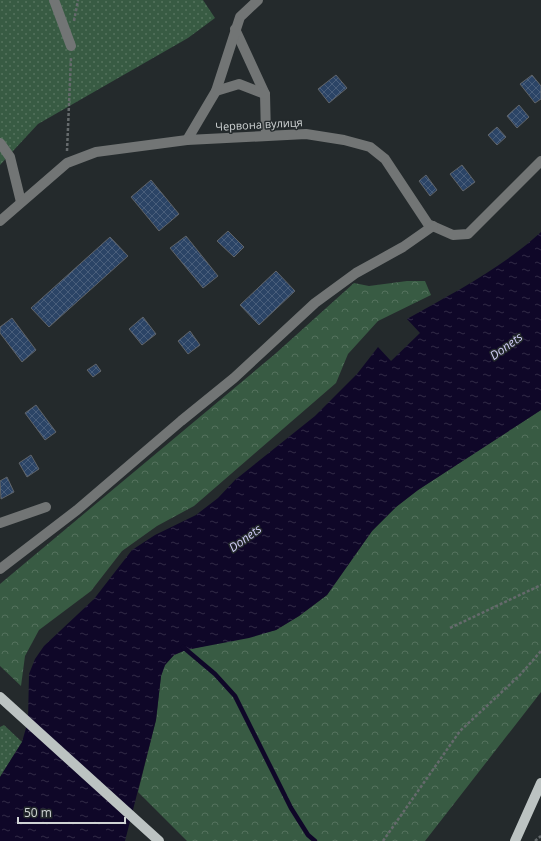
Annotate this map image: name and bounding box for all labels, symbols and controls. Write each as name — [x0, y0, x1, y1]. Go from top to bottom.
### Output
street label: Червона вулиця — [215, 114, 303, 134]
water label: Donets — [486, 328, 526, 364]
water label: Donets — [225, 520, 265, 556]
scale bar — [18, 799, 125, 825]
text: 50 m — [24, 804, 52, 821]

